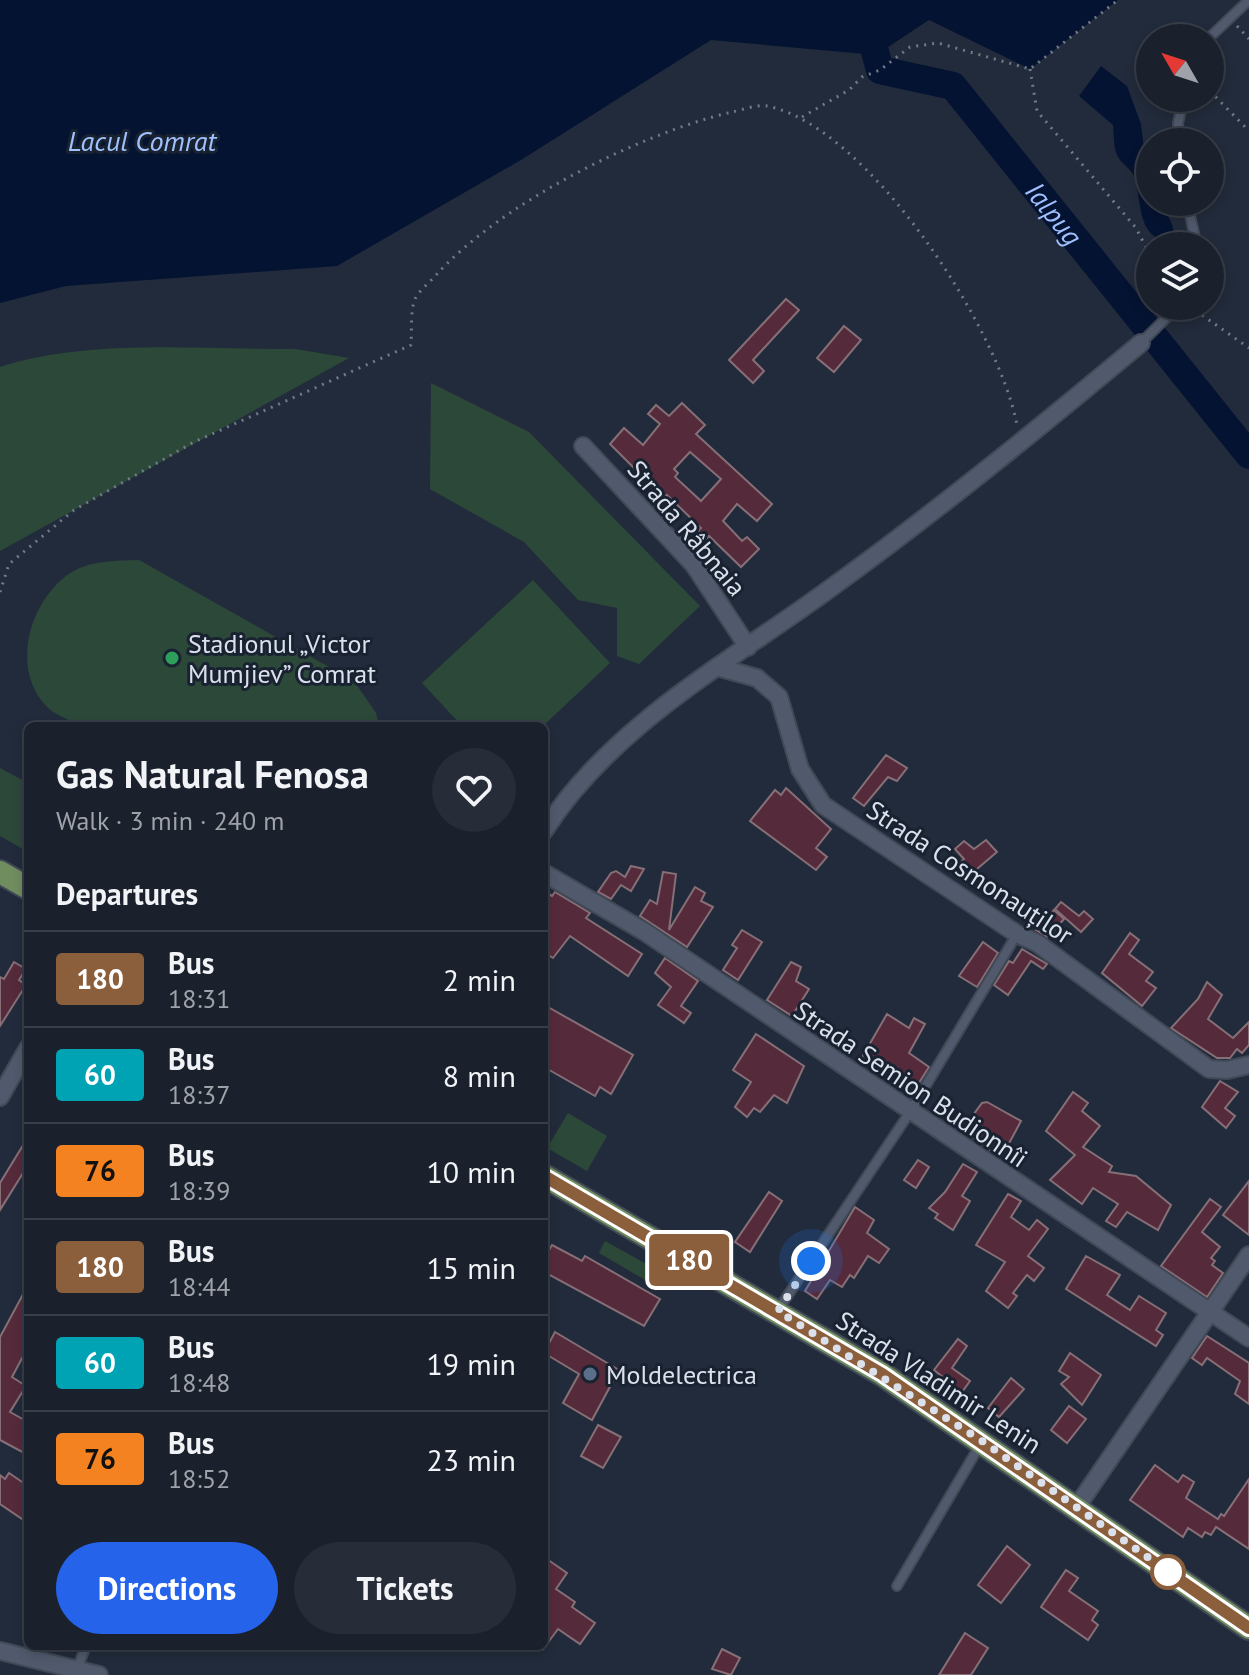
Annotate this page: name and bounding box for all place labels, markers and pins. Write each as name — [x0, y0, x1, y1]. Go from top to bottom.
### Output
place label: Stadionul „Victor Mumjiev” Comrat — [188, 627, 376, 690]
marker: Stadionul „Victor Mumjiev” Comrat — [163, 649, 181, 667]
place label: Moldelectrica — [606, 1358, 757, 1391]
marker: Moldelectrica — [581, 1365, 599, 1383]
unlabelled marker — [1151, 1555, 1185, 1589]

